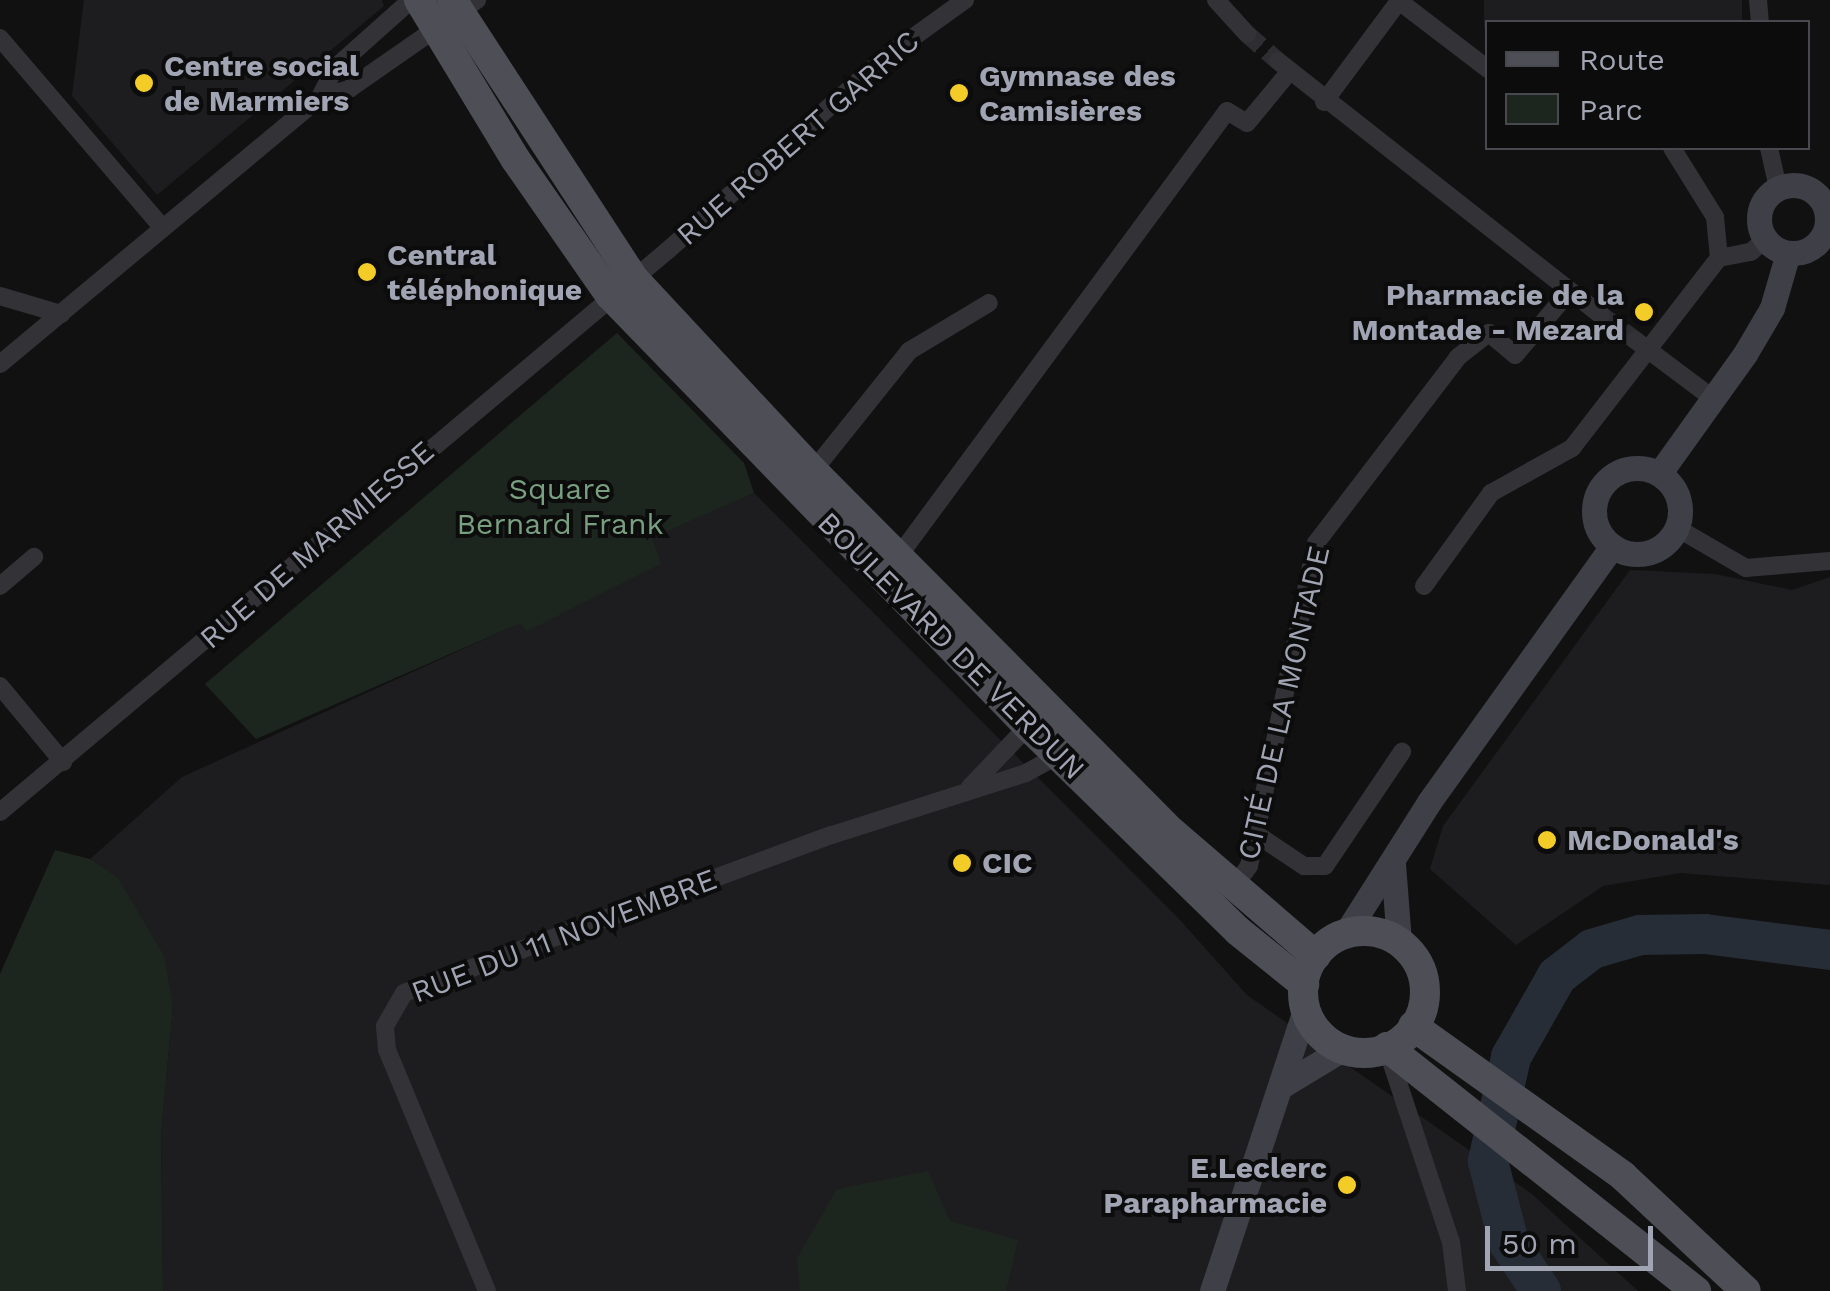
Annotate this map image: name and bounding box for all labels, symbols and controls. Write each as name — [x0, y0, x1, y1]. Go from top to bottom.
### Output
legend — [1485, 20, 1810, 150]
street label: RUE ROBERT GARRIC — [669, 23, 927, 253]
text: Route — [1579, 42, 1665, 77]
place label: Centre social de Marmiers — [164, 48, 359, 118]
place label: Gymnase des Camisières — [979, 58, 1176, 128]
marker: Centre social de Marmiers — [133, 72, 155, 94]
marker: Gymnase des Camisières — [948, 82, 970, 104]
text: Parc — [1579, 92, 1643, 127]
place label: Central téléphonique — [387, 237, 582, 308]
marker: Central téléphonique — [356, 261, 378, 283]
place label: Pharmacie de la Montade - Mezard — [1352, 277, 1624, 348]
marker: Pharmacie de la Montade - Mezard — [1633, 301, 1655, 323]
street label: RUE DE MARMIESSE — [193, 434, 441, 656]
park label: Square Bernard Frank — [457, 471, 663, 542]
street label: BOULEVARD DE VERDUN — [810, 505, 1092, 787]
street label: CITÉ DE LA MONTADE — [1230, 542, 1338, 864]
place label: McDonald's — [1567, 822, 1739, 858]
marker: McDonald's — [1536, 829, 1558, 851]
place label: CIC — [982, 845, 1032, 881]
marker: CIC — [951, 852, 973, 874]
street label: RUE DU 11 NOVEMBRE — [406, 861, 722, 1011]
place label: E.Leclerc Parapharmacie — [1103, 1150, 1327, 1220]
marker: E.Leclerc Parapharmacie — [1336, 1174, 1358, 1196]
scale bar — [1490, 1206, 1658, 1268]
text: 50 m — [1502, 1226, 1577, 1261]

